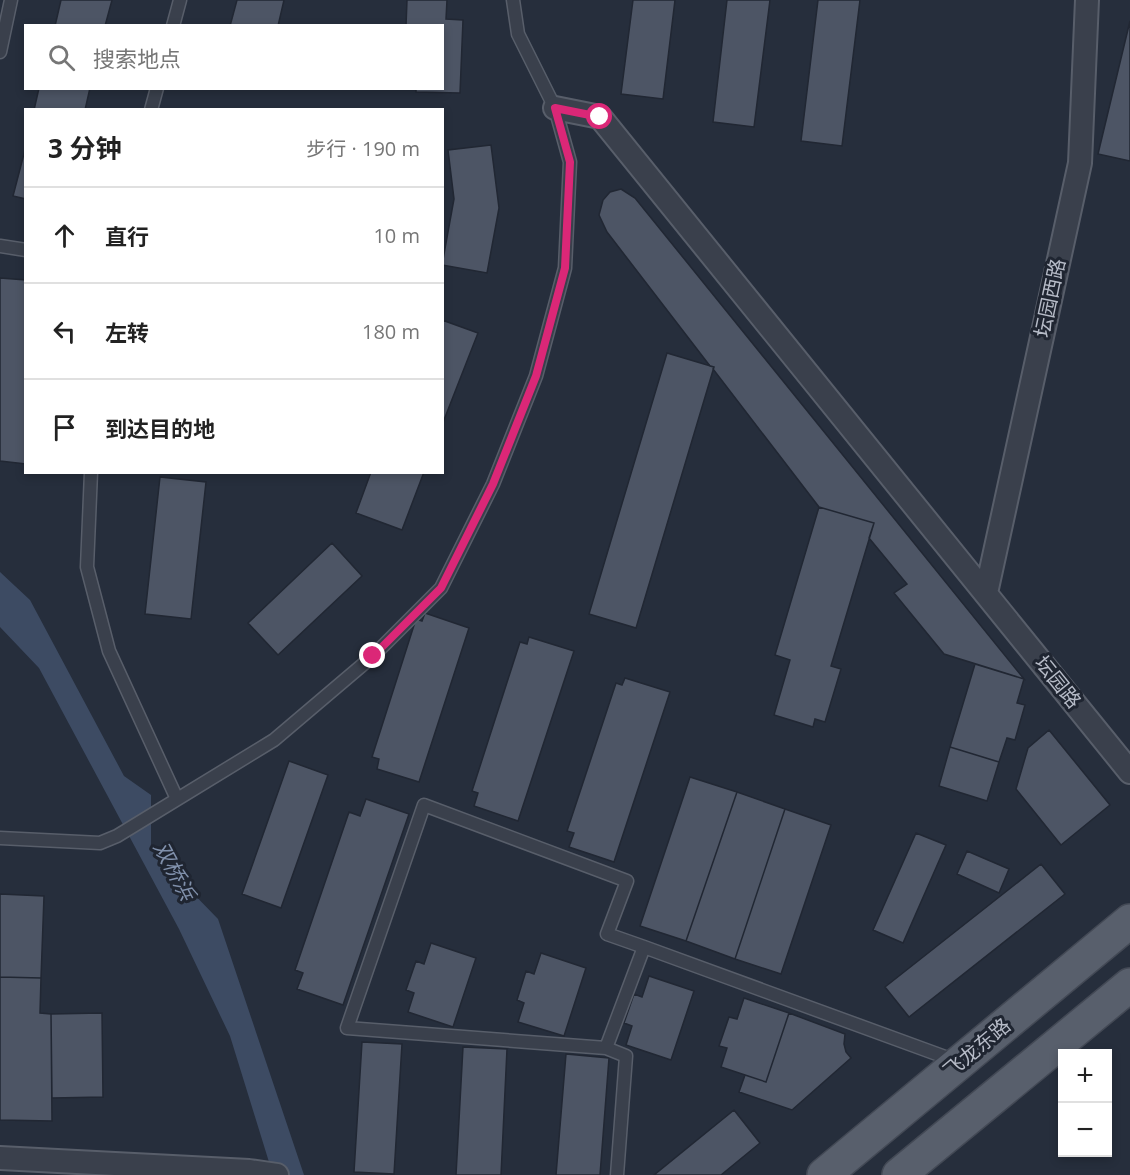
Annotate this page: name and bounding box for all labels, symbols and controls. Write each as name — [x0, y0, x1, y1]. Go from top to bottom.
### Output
search box — [24, 24, 444, 90]
icon: search — [45, 41, 78, 74]
text: 搜索地点 — [93, 43, 181, 73]
route start — [586, 103, 612, 129]
text: 3 分钟 — [48, 130, 122, 166]
text: 步行 · 190 m — [306, 135, 420, 162]
icon: ahead — [48, 219, 81, 252]
text: 直行 — [105, 221, 149, 251]
text: 10 m — [373, 222, 420, 249]
street label: 坛园西路 — [1028, 256, 1071, 340]
icon: left — [48, 315, 81, 348]
text: 左转 — [105, 317, 149, 347]
text: 180 m — [362, 318, 420, 345]
icon: arrive — [48, 411, 81, 444]
text: 到达目的地 — [105, 413, 215, 443]
route end — [359, 642, 385, 668]
street label: 坛园路 — [1029, 650, 1088, 713]
water label: 双桥浜 — [148, 836, 203, 907]
street label: 飞龙东路 — [937, 1012, 1016, 1084]
map controls — [1058, 1049, 1112, 1157]
button: + — [1058, 1049, 1112, 1103]
button: − — [1058, 1103, 1112, 1157]

